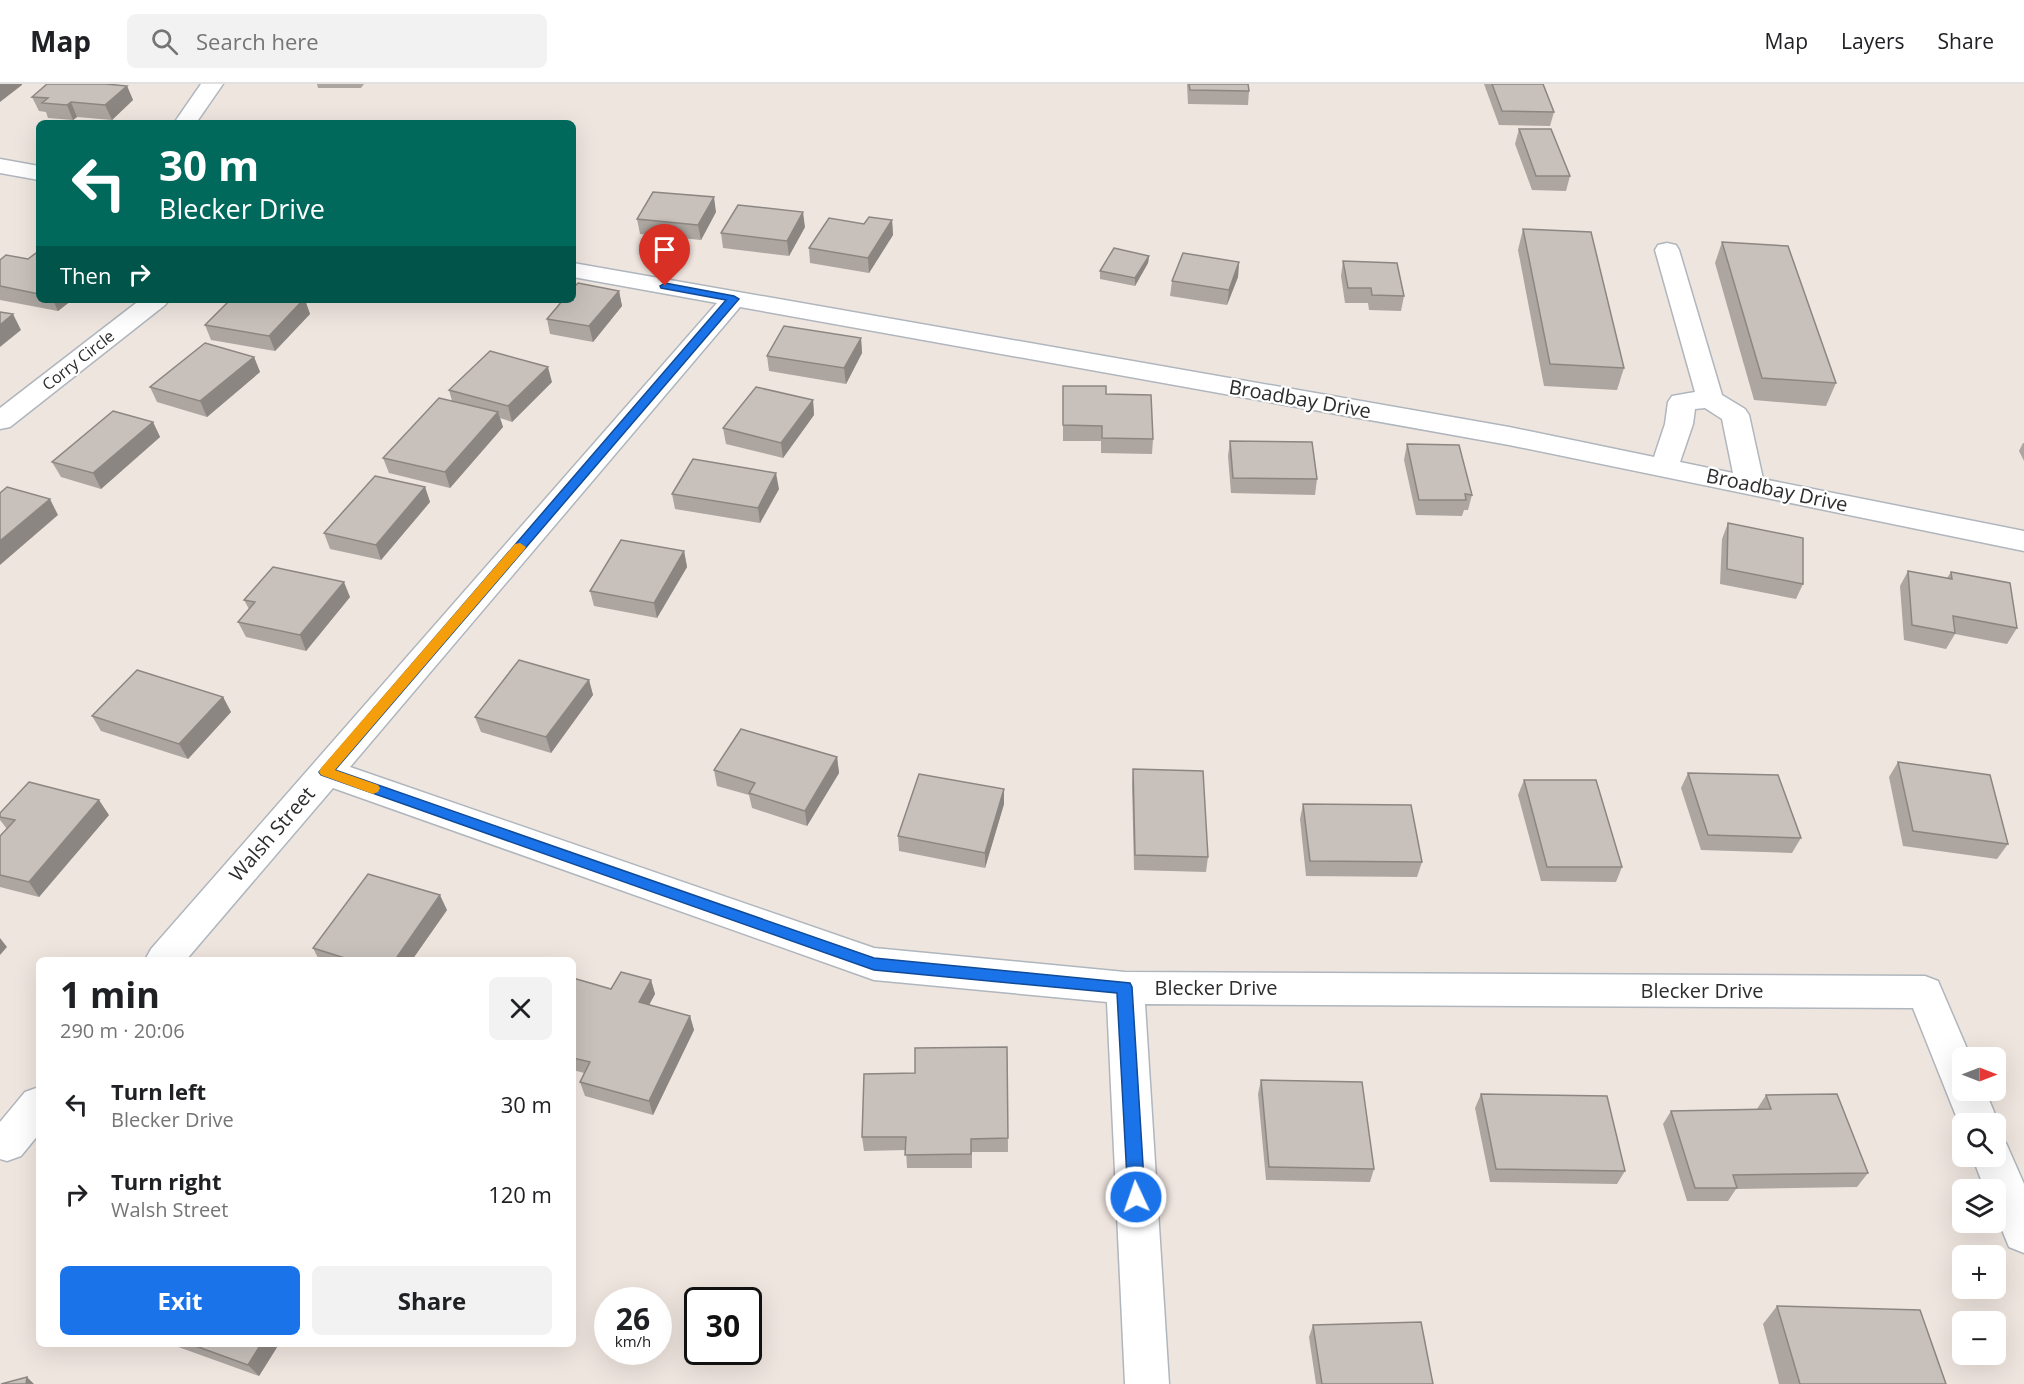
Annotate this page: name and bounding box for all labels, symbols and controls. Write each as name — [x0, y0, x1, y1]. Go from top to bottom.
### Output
search box — [127, 14, 547, 68]
text: Map — [30, 22, 91, 60]
icon: search — [148, 25, 181, 58]
text: Search here — [196, 26, 319, 56]
text: Map — [1765, 27, 1808, 55]
text: Layers — [1841, 27, 1905, 55]
text: Share — [1938, 27, 1994, 55]
text: 30 m — [159, 136, 259, 193]
icon: left — [60, 144, 138, 222]
text: Blecker Drive — [159, 190, 325, 227]
pin — [639, 224, 690, 286]
icon: arrive — [648, 233, 681, 266]
icon: right — [123, 258, 156, 291]
text: Then — [60, 260, 111, 290]
street label: Corry Circle — [37, 325, 119, 395]
street label: Broadbay Drive — [1227, 373, 1373, 424]
street label: Broadbay Drive — [1704, 461, 1850, 518]
street label: Walsh Street — [223, 780, 320, 887]
text: 1 min — [60, 970, 160, 1019]
street label: Blecker Drive — [1155, 974, 1277, 1001]
button: close — [489, 977, 552, 1040]
street label: Blecker Drive — [1641, 977, 1763, 1004]
text: 290 m · 20:06 — [60, 1017, 185, 1044]
north arrow — [1952, 1047, 2006, 1101]
map controls — [1952, 1047, 2006, 1365]
text: Turn left — [111, 1076, 206, 1106]
icon: left — [60, 1088, 93, 1121]
text: 30 m — [501, 1089, 552, 1119]
text: Blecker Drive — [111, 1106, 234, 1133]
button: search — [1952, 1113, 2006, 1167]
position arrow — [1104, 1165, 1168, 1229]
text: Turn right — [111, 1166, 222, 1196]
icon: right — [60, 1178, 93, 1211]
text: 120 m — [488, 1179, 552, 1209]
button: layers — [1952, 1179, 2006, 1233]
text: Walsh Street — [111, 1196, 228, 1223]
button: + — [1952, 1245, 2006, 1299]
button: Exit — [60, 1266, 300, 1335]
button: Share — [312, 1266, 552, 1335]
speed limit sign: 30 — [684, 1287, 762, 1365]
text: 26 — [616, 1298, 650, 1339]
button: − — [1952, 1311, 2006, 1365]
text: km/h — [615, 1331, 651, 1351]

